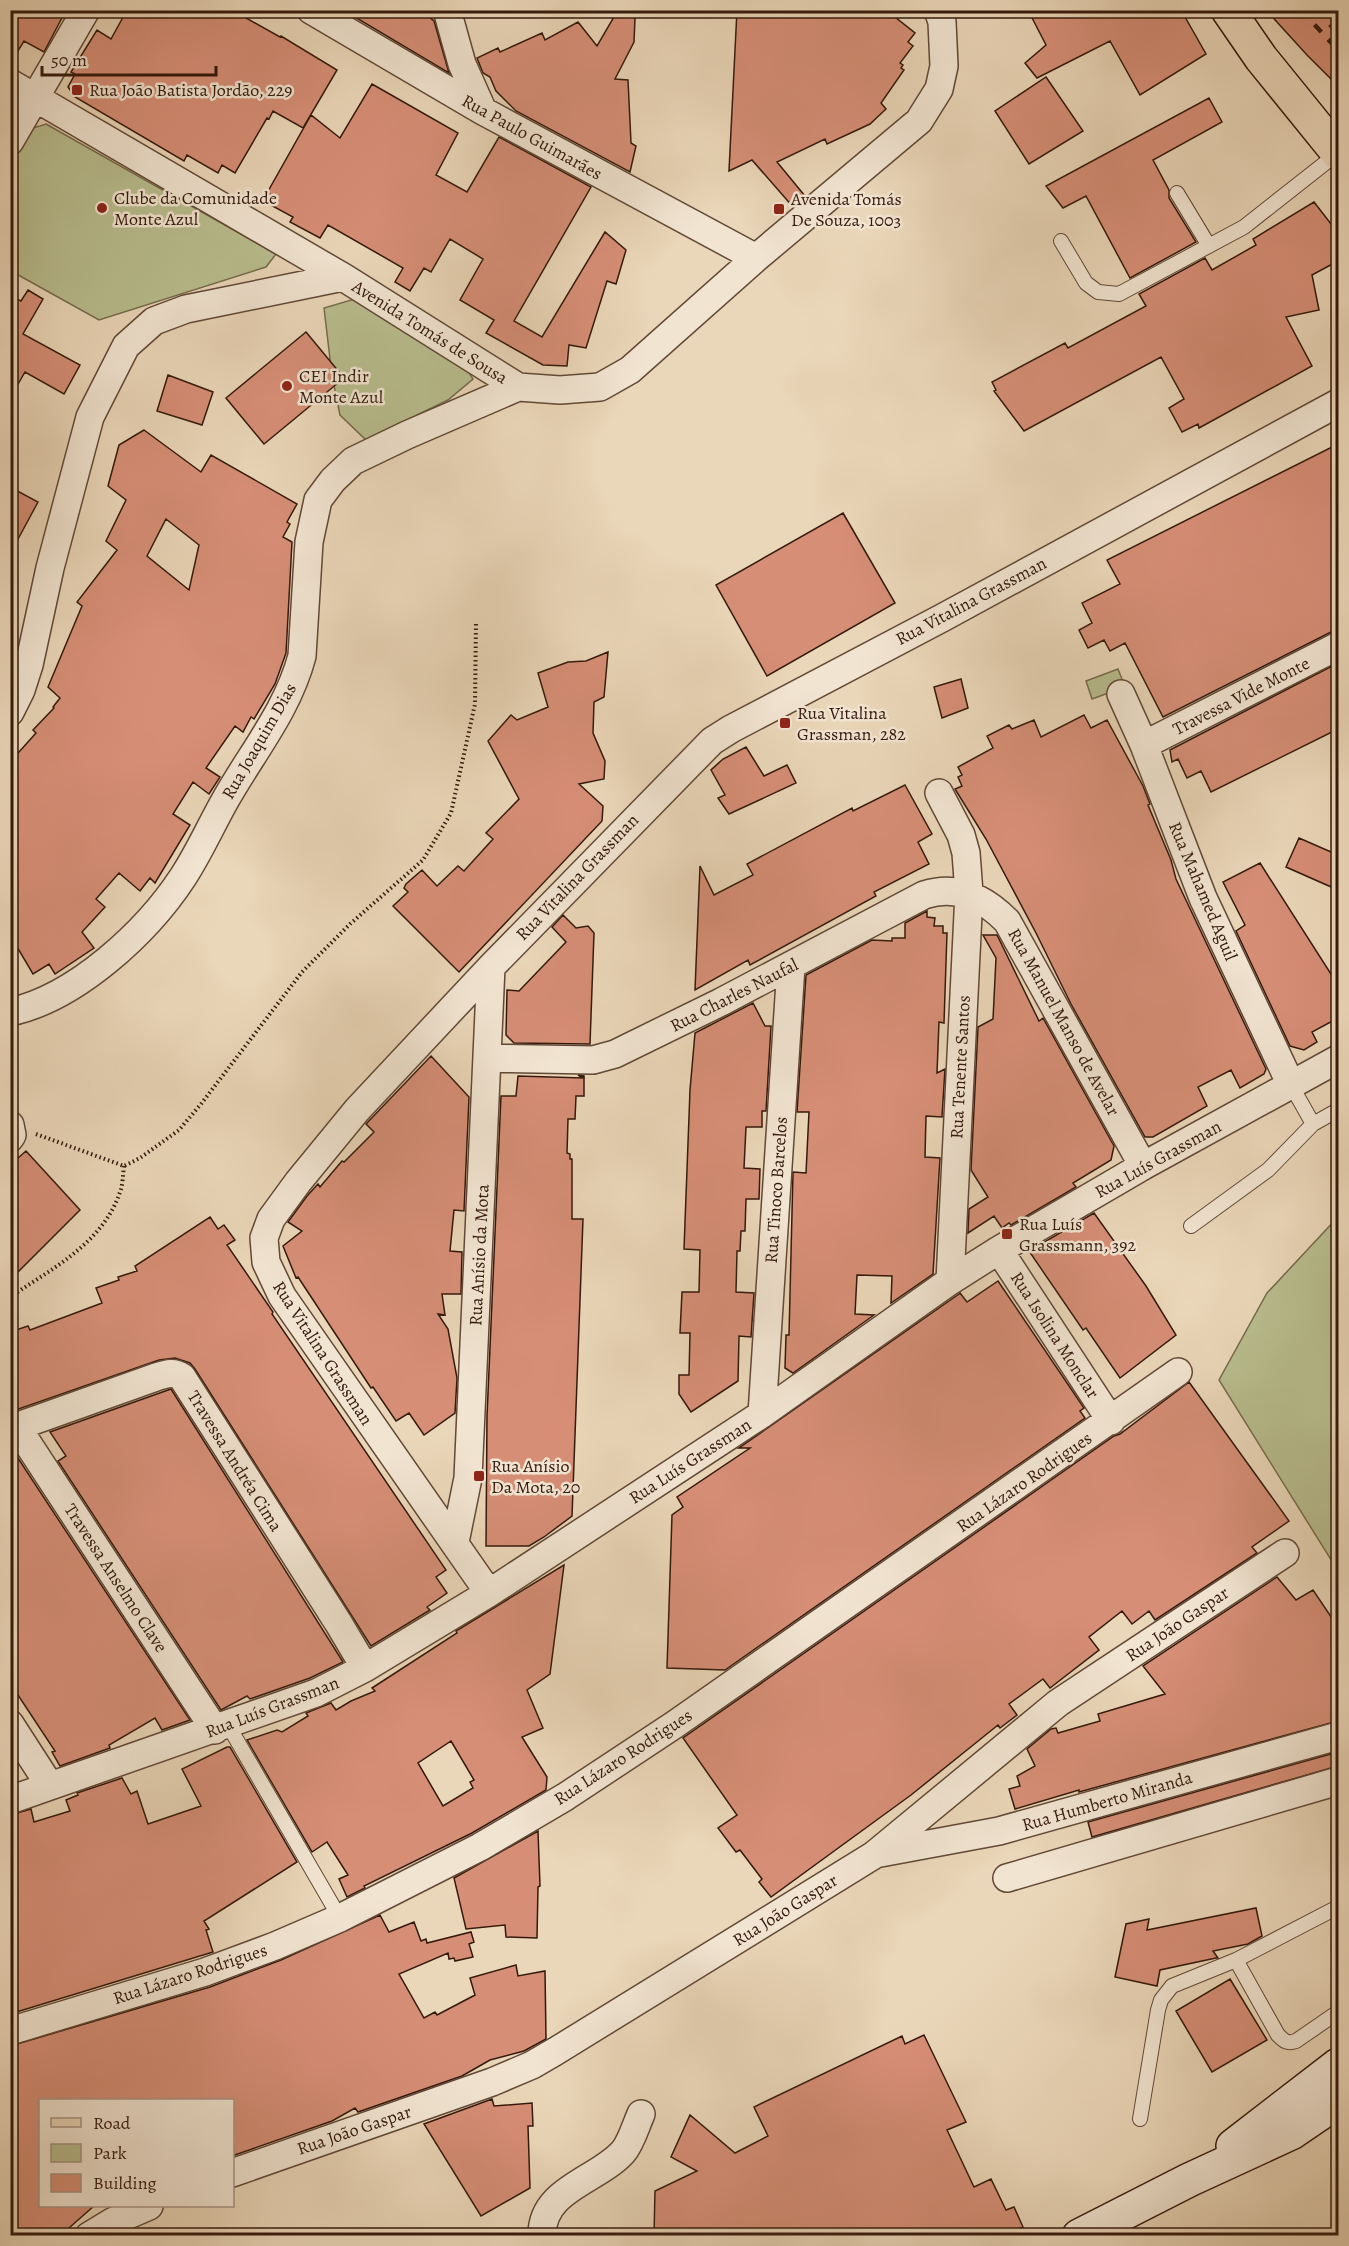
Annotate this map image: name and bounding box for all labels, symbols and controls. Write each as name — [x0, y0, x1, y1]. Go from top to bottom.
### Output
scale bar — [42, 39, 216, 77]
text: 50 m — [51, 48, 87, 72]
place label: Rua João Batista Jordão, 229 — [89, 78, 292, 102]
marker: Rua João Batista Jordão, 229 — [70, 83, 84, 97]
street label: Rua Paulo Guimarães — [458, 88, 606, 186]
place label: Clube da Comunidade Monte Azul — [114, 186, 277, 231]
place label: Avenida Tomás De Souza, 1003 — [790, 187, 902, 232]
marker: Clube da Comunidade Monte Azul — [95, 201, 109, 215]
marker: Avenida Tomás De Souza, 1003 — [772, 202, 786, 216]
street label: Avenida Tomás de Sousa — [347, 274, 513, 390]
place label: CEI Indir Monte Azul — [299, 364, 384, 409]
marker: CEI Indir Monte Azul — [280, 379, 294, 393]
street label: Rua Vitalina Grassman — [891, 551, 1051, 651]
street label: Travessa Vide Monte — [1168, 651, 1314, 741]
street label: Rua Joaquim Dias — [216, 678, 302, 804]
place label: Rua Vitalina Grassman, 282 — [797, 701, 906, 746]
marker: Rua Vitalina Grassman, 282 — [778, 716, 792, 730]
street label: Rua Vitalina Grassman — [510, 808, 644, 946]
street label: Rua Mahamed Aguil — [1163, 818, 1243, 965]
street label: Rua Manuel Manso de Avelar — [1002, 924, 1126, 1120]
street label: Rua Charles Naufal — [666, 952, 803, 1038]
street label: Rua Tenente Santos — [944, 995, 976, 1139]
street label: Rua Luís Grassman — [1090, 1114, 1226, 1204]
street label: Rua Tinoco Barcelos — [759, 1116, 793, 1264]
street label: Rua Anísio da Mota — [463, 1183, 495, 1326]
place label: Rua Luís Grassmann, 392 — [1019, 1212, 1136, 1257]
marker: Rua Luís Grassmann, 392 — [1000, 1227, 1014, 1241]
street label: Rua Isolina Monclar — [1005, 1267, 1105, 1403]
street label: Rua Vitalina Grassman — [267, 1276, 379, 1430]
street label: Travessa Andréa Cima — [182, 1386, 288, 1537]
street label: Rua Luís Grassman — [624, 1412, 756, 1510]
street label: Rua Lázaro Rodrigues — [951, 1426, 1097, 1538]
place label: Rua Anísio Da Mota, 20 — [491, 1454, 580, 1499]
marker: Rua Anísio Da Mota, 20 — [472, 1469, 486, 1483]
street label: Travessa Anselmo Clave — [59, 1499, 173, 1657]
street label: Rua João Gaspar — [1121, 1581, 1233, 1667]
street label: Rua Luís Grassman — [202, 1670, 342, 1744]
street label: Rua Lázaro Rodrigues — [549, 1703, 697, 1811]
street label: Rua Humberto Miranda — [1019, 1765, 1196, 1837]
street label: Rua João Gaspar — [728, 1868, 842, 1952]
street label: Rua Lázaro Rodrigues — [110, 1938, 270, 2010]
legend — [39, 2099, 234, 2207]
street label: Rua João Gaspar — [294, 2099, 414, 2161]
text: Road — [93, 2111, 131, 2135]
text: Park — [93, 2141, 127, 2165]
text: Building — [93, 2171, 157, 2195]

